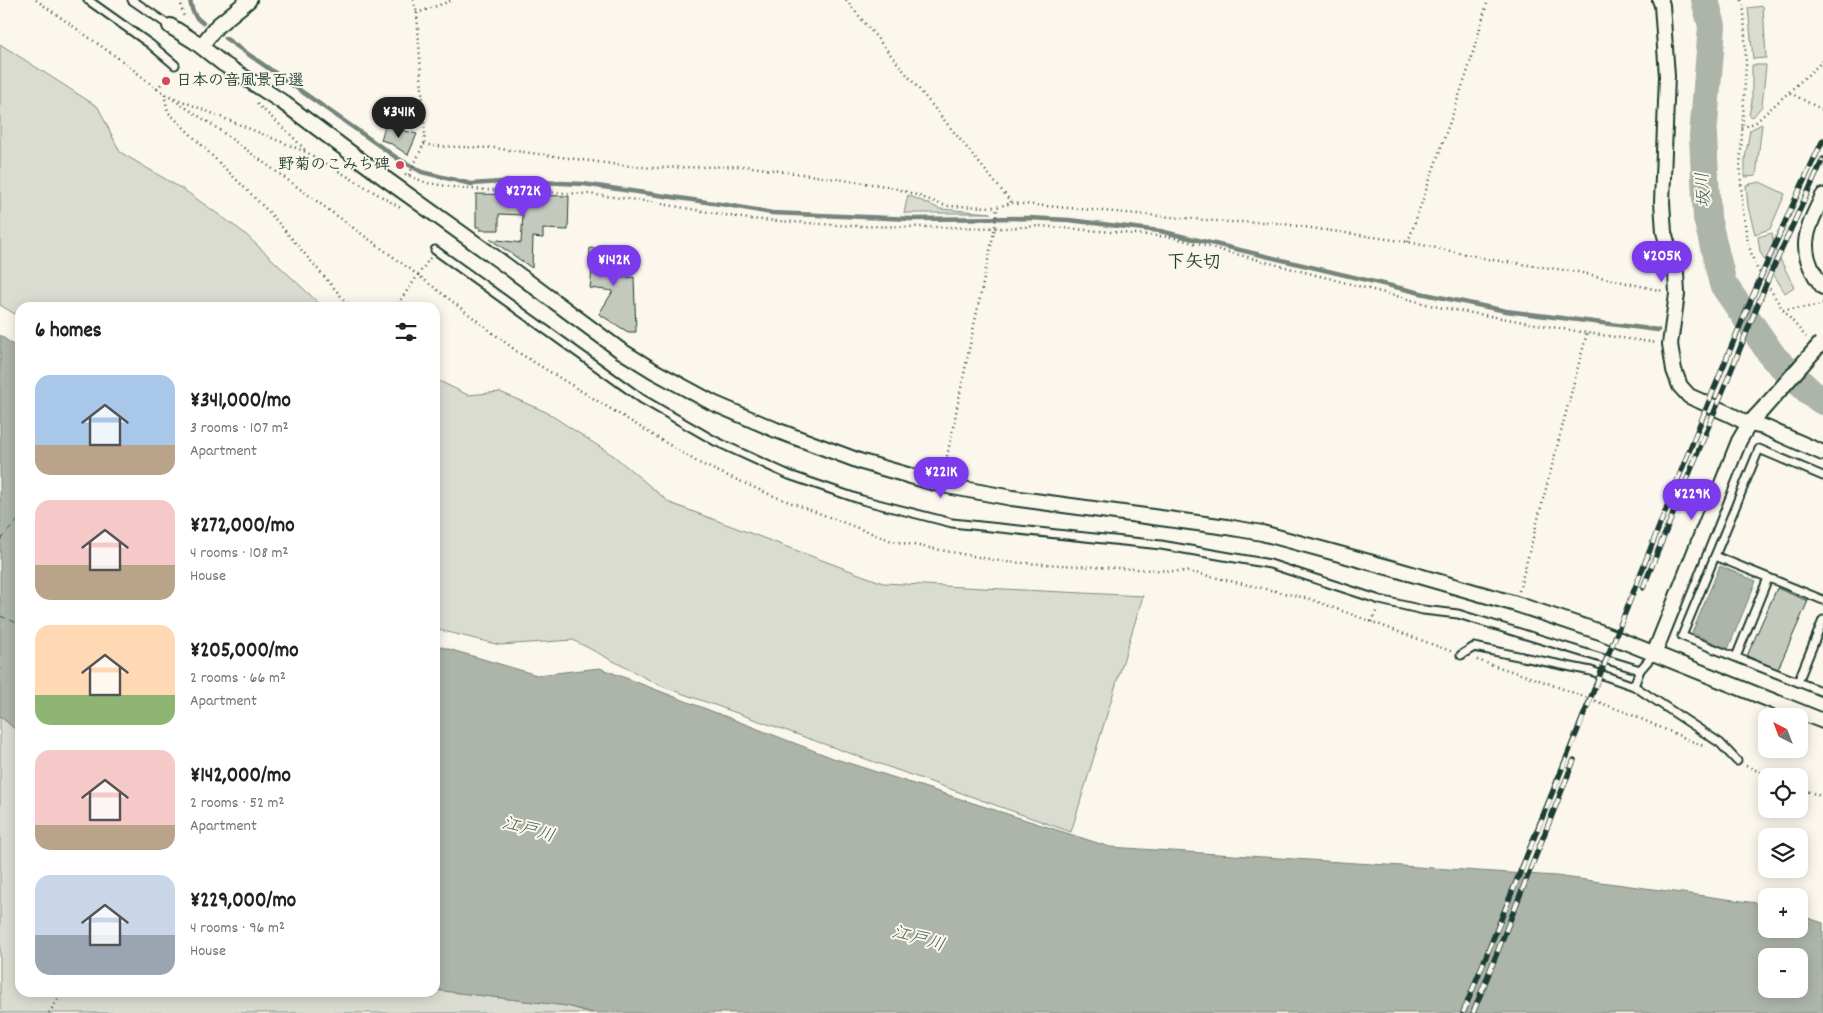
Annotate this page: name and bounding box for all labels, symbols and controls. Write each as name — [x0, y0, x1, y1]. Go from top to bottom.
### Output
place label: 日本の音風景百選 — [176, 70, 304, 93]
marker: 日本の音風景百選 — [160, 75, 172, 87]
pin: ¥341K — [364, 96, 434, 139]
text: ¥341K — [383, 101, 415, 124]
place label: 野菊のこみち碑 — [278, 154, 390, 177]
marker: 野菊のこみち碑 — [394, 159, 406, 171]
water label: 坂川 — [1692, 171, 1718, 209]
pin: ¥272K — [488, 176, 558, 218]
text: ¥272K — [505, 180, 541, 203]
pin: ¥205K — [1627, 240, 1697, 283]
pin: ¥142K — [579, 244, 649, 287]
text: ¥205K — [1643, 245, 1681, 268]
text: ¥142K — [598, 249, 630, 272]
district label: 下矢切 — [1167, 251, 1221, 276]
text: 6 homes — [35, 317, 102, 347]
icon: filters — [392, 318, 420, 346]
text: ¥341,000/mo — [190, 387, 291, 417]
icon: home — [75, 395, 135, 455]
text: 3 rooms · 107 m² — [190, 417, 289, 440]
text: Apartment — [190, 440, 257, 463]
pin: ¥221K — [906, 456, 976, 499]
text: ¥221K — [925, 461, 957, 484]
pin: ¥229K — [1657, 478, 1727, 521]
text: ¥229K — [1674, 483, 1710, 506]
text: ¥272,000/mo — [190, 512, 295, 542]
icon: home — [75, 520, 135, 580]
text: 4 rooms · 108 m² — [190, 542, 288, 565]
text: House — [190, 565, 226, 588]
text: ¥205,000/mo — [190, 637, 299, 667]
icon: home — [75, 645, 135, 705]
text: 2 rooms · 66 m² — [190, 667, 286, 690]
text: Apartment — [190, 690, 257, 713]
north arrow — [1758, 708, 1808, 758]
map controls — [1758, 708, 1808, 998]
text: ¥142,000/mo — [190, 762, 291, 792]
button: locate — [1758, 768, 1808, 818]
icon: home — [75, 770, 135, 830]
text: 2 rooms · 52 m² — [190, 792, 284, 815]
water label: 江戸川 — [499, 812, 557, 850]
text: Apartment — [190, 815, 257, 838]
button: layers — [1758, 828, 1808, 878]
text: ¥229,000/mo — [190, 887, 296, 917]
button: + — [1758, 888, 1808, 938]
icon: home — [75, 895, 135, 955]
text: 4 rooms · 96 m² — [190, 917, 285, 940]
water label: 江戸川 — [889, 921, 947, 959]
text: House — [190, 940, 226, 963]
button: − — [1758, 948, 1808, 998]

